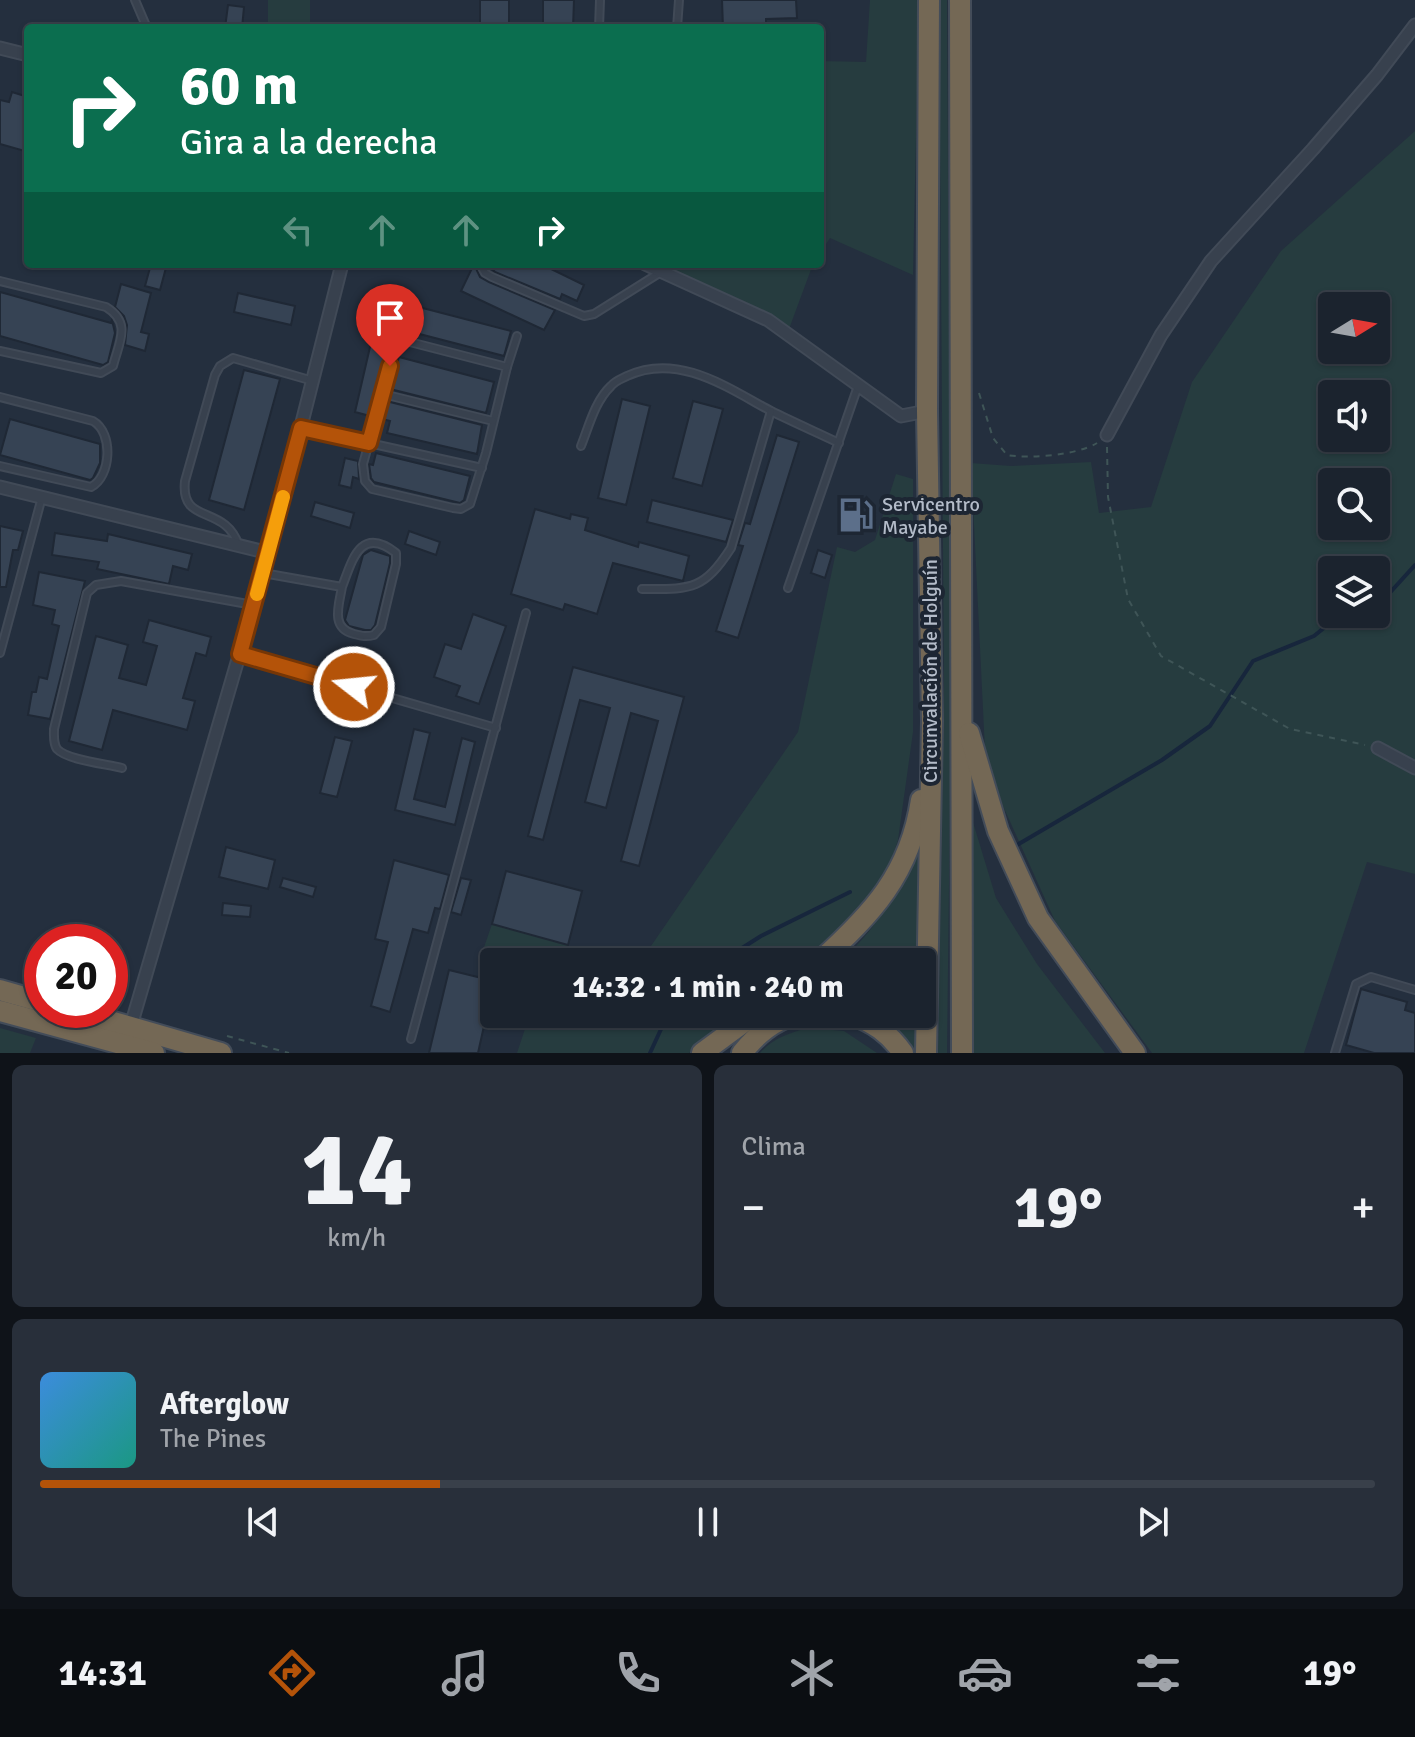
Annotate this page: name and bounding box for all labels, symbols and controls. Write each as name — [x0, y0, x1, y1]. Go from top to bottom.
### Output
text: 60 m — [180, 51, 298, 120]
icon: right — [48, 56, 152, 160]
text: Gira a la derecha — [180, 120, 438, 165]
icon: left — [276, 208, 320, 252]
icon: ahead — [360, 208, 404, 252]
icon: ahead — [444, 208, 488, 252]
icon: right — [528, 208, 572, 252]
pin — [356, 284, 424, 366]
north arrow — [1318, 292, 1390, 364]
map controls — [1318, 292, 1390, 628]
icon: arrive — [368, 296, 412, 340]
button: sound — [1318, 380, 1390, 452]
button: search — [1318, 468, 1390, 540]
place label: Servicentro Mayabe — [882, 492, 980, 540]
fuel station icon: Servicentro Mayabe — [837, 496, 875, 534]
button: layers — [1318, 556, 1390, 628]
street label: Circunvalación de Holguín — [918, 559, 943, 783]
position arrow — [312, 645, 396, 729]
speed limit sign: 20 — [24, 924, 128, 1028]
text: 14:32 · 1 min · 240 m — [572, 969, 844, 1006]
text: 14 — [301, 1106, 413, 1234]
text: Clima — [742, 1131, 806, 1163]
text: 19° — [1014, 1171, 1103, 1245]
text: − — [742, 1181, 765, 1235]
text: + — [1351, 1181, 1375, 1235]
text: km/h — [327, 1222, 386, 1254]
text: Afterglow — [160, 1386, 289, 1423]
text: The Pines — [160, 1423, 266, 1455]
icon: previous — [241, 1500, 285, 1544]
icon: pause — [686, 1500, 730, 1544]
icon: next — [1131, 1500, 1175, 1544]
icon: directions — [264, 1645, 320, 1701]
icon: music — [437, 1645, 493, 1701]
icon: phone — [610, 1645, 666, 1701]
icon: climate — [784, 1645, 840, 1701]
icon: car — [957, 1645, 1013, 1701]
icon: filters — [1130, 1645, 1186, 1701]
text: 14:31 — [59, 1651, 147, 1696]
text: 19° — [1303, 1651, 1356, 1696]

